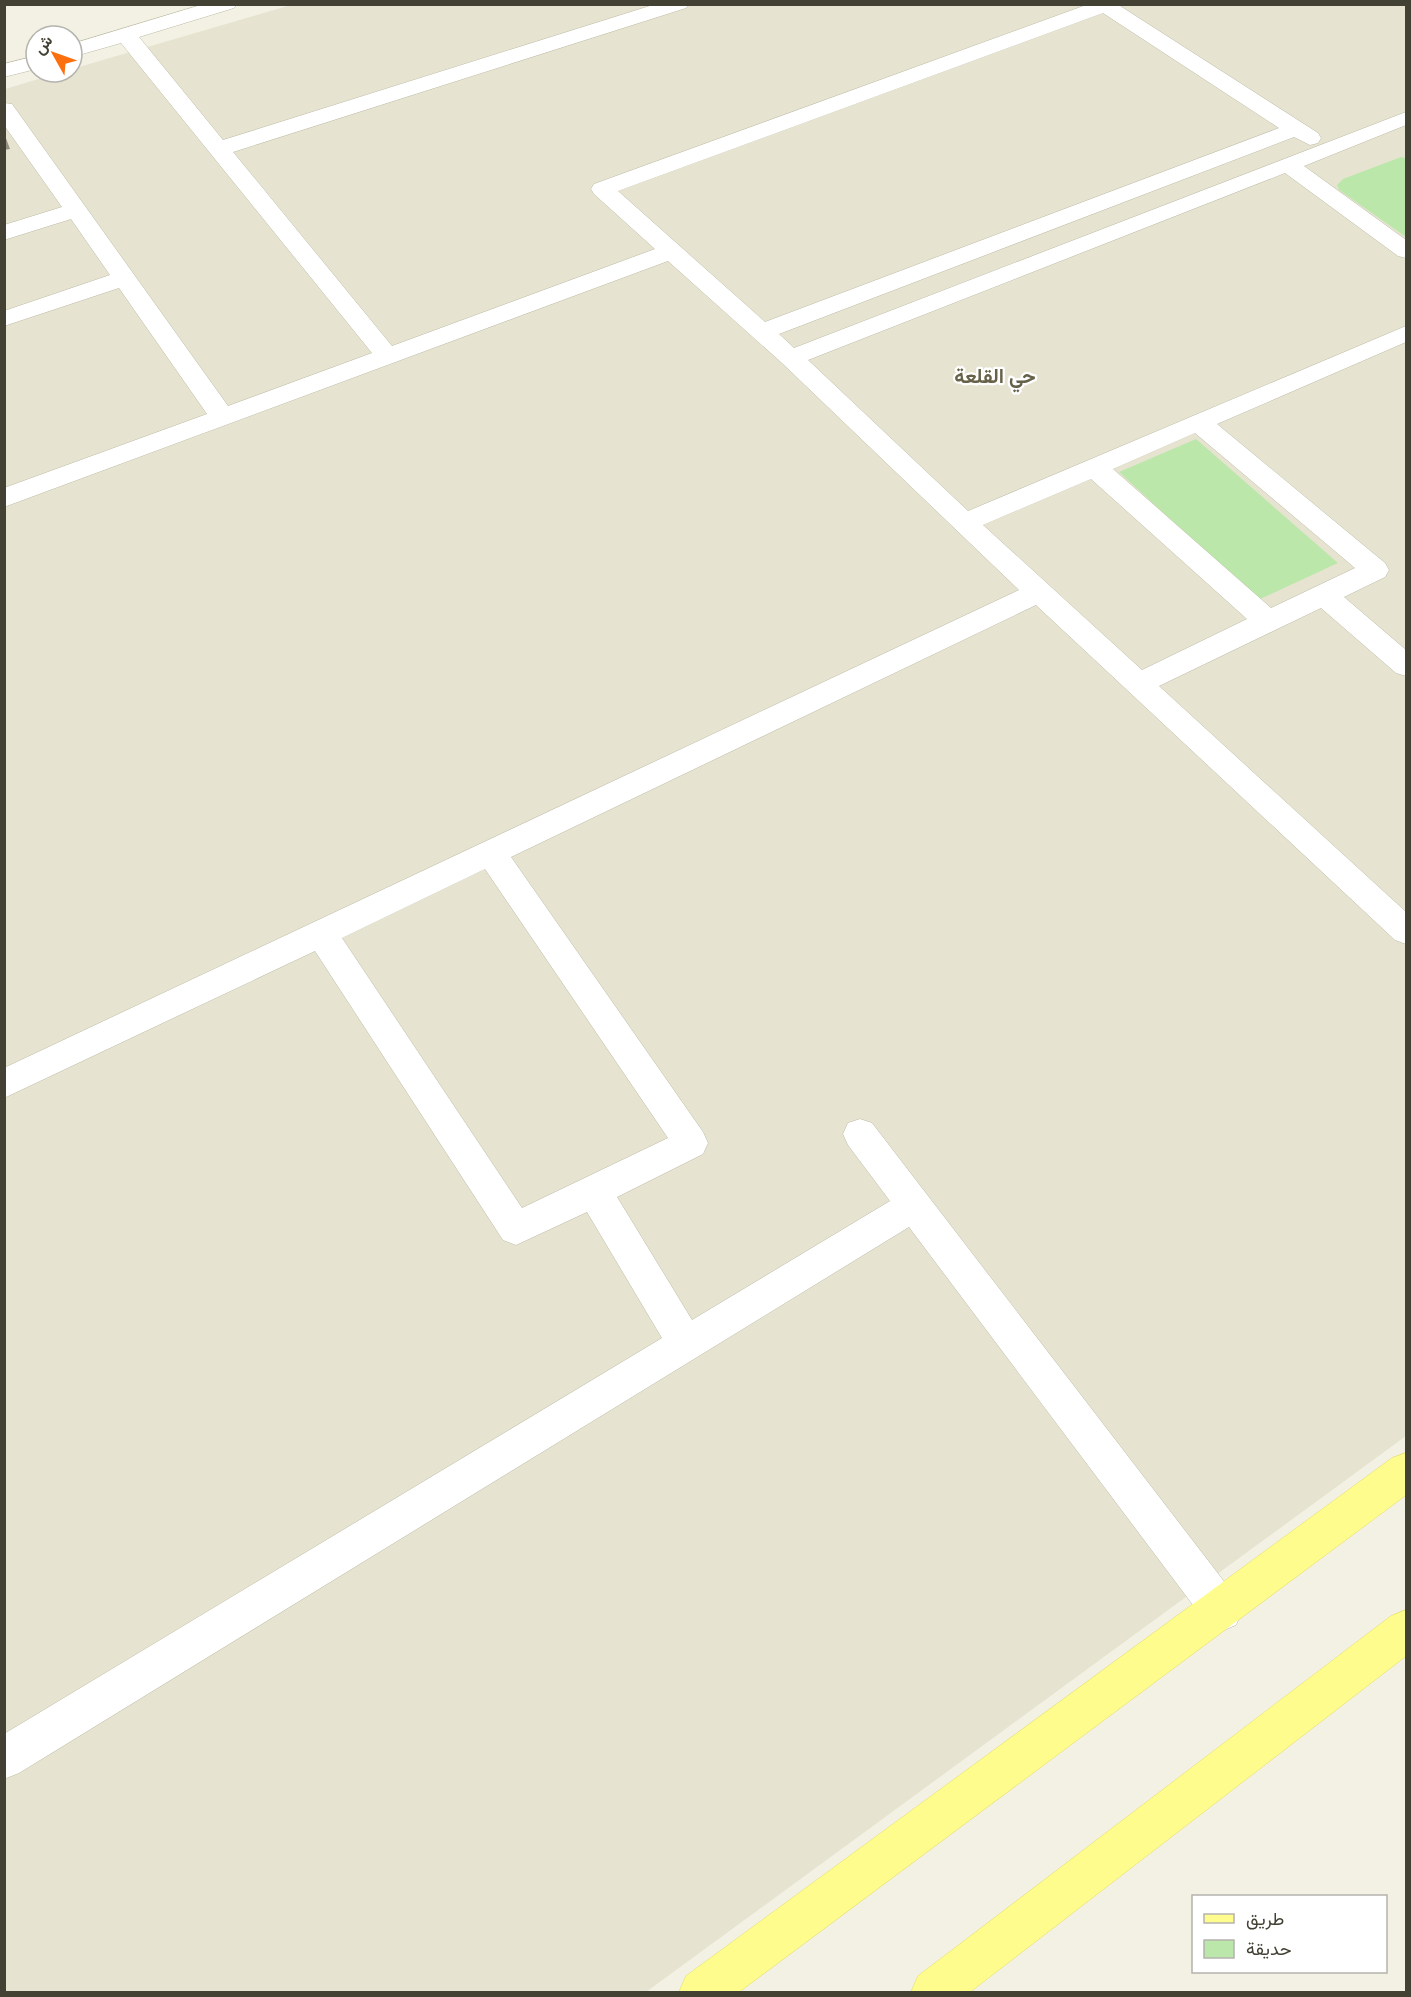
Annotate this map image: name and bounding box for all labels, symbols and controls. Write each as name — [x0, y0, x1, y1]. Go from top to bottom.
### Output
north arrow — [24, 24, 84, 84]
text: ش — [29, 31, 57, 59]
district label: حي القلعة — [954, 363, 1036, 393]
legend — [1192, 1895, 1387, 1973]
text: طريق — [1246, 1907, 1284, 1930]
text: حديقة — [1246, 1937, 1292, 1960]

